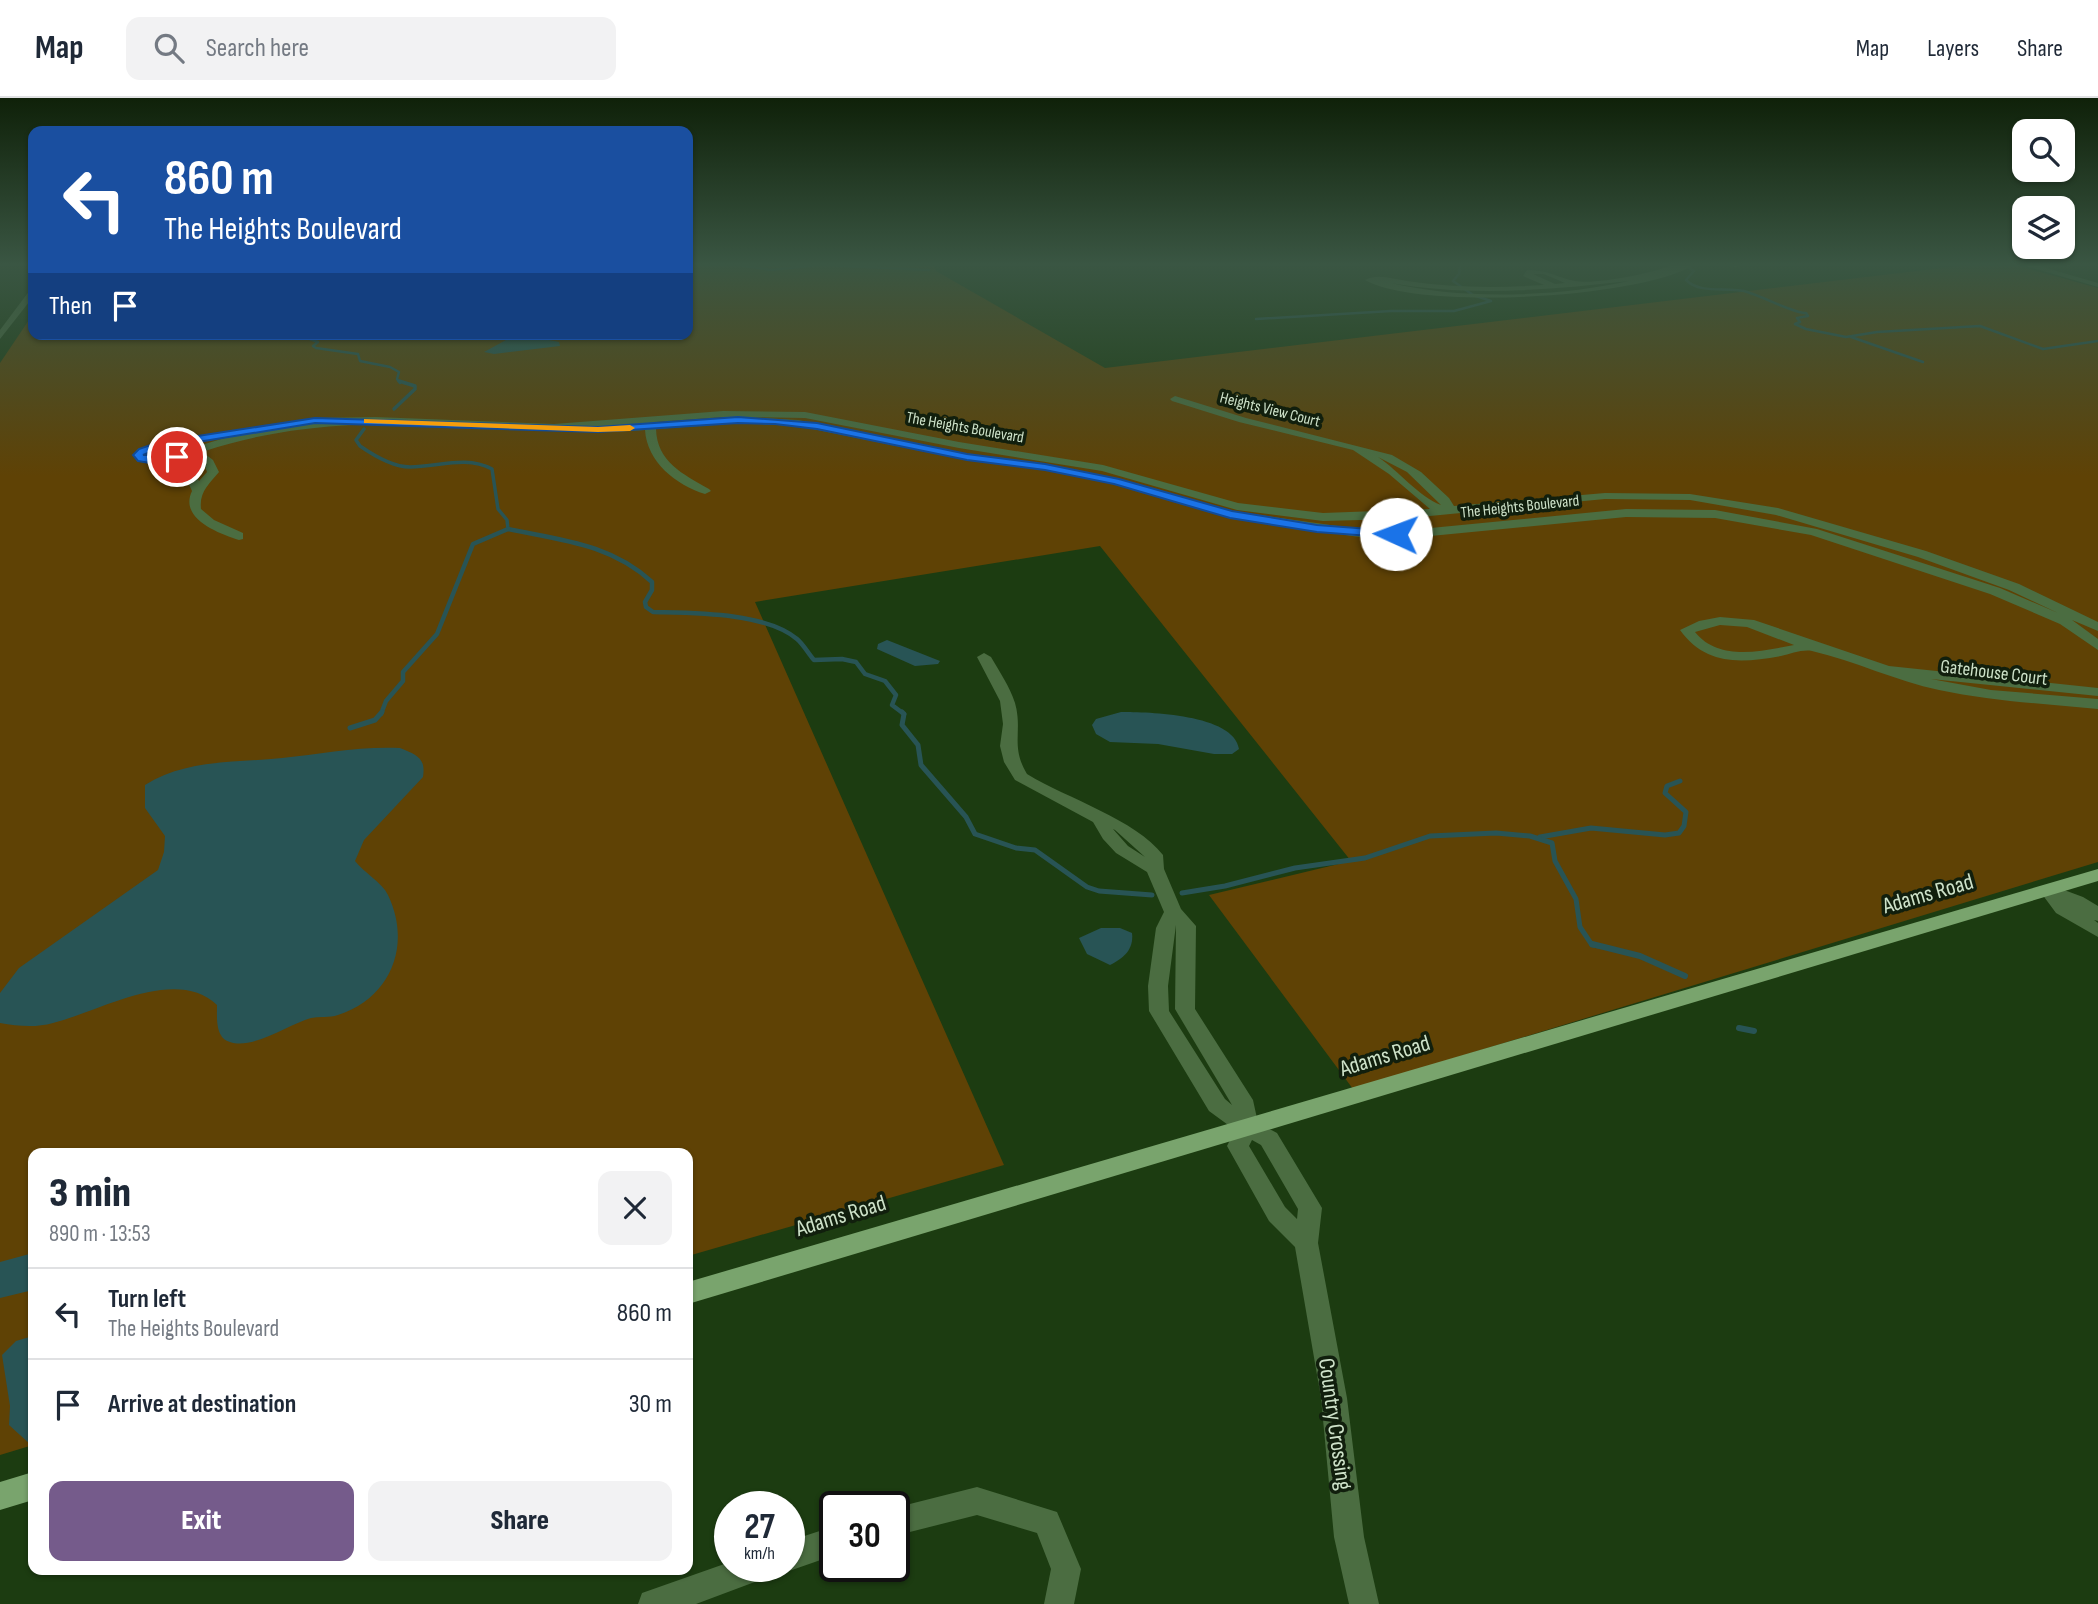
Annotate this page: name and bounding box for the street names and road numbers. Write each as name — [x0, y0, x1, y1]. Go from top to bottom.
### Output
street label: Heights View Court — [1218, 388, 1322, 432]
street label: The Heights Boulevard — [905, 408, 1025, 448]
street label: The Heights Boulevard — [1460, 491, 1580, 523]
street label: Gatehouse Court — [1939, 655, 2049, 691]
street label: Adams Road — [1878, 868, 1977, 921]
street label: Adams Road — [1335, 1029, 1434, 1083]
street label: Adams Road — [791, 1189, 890, 1243]
street label: Country Crossing — [1312, 1356, 1358, 1492]

